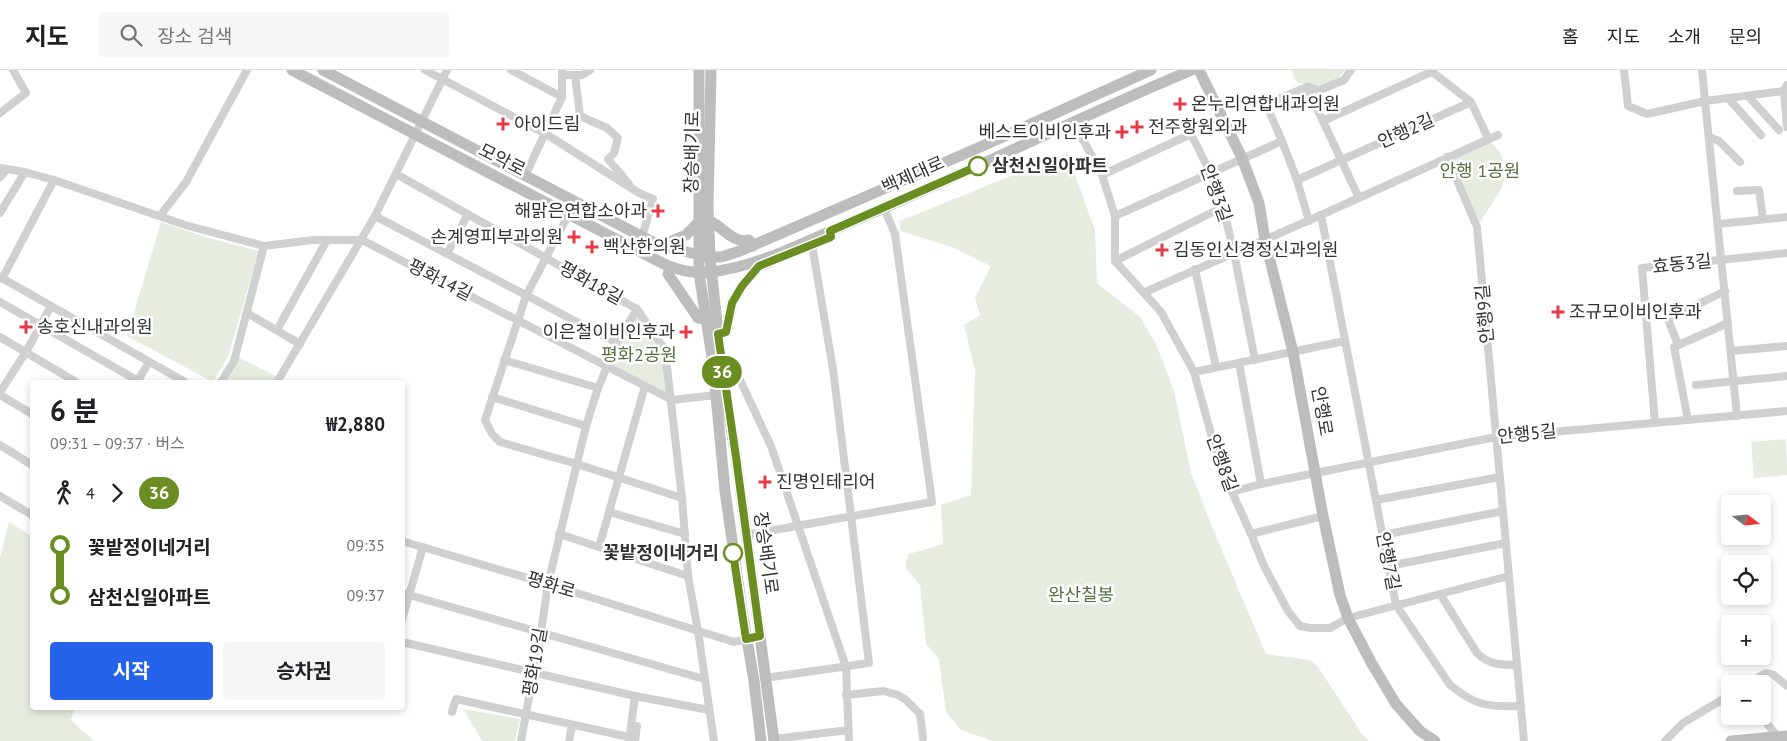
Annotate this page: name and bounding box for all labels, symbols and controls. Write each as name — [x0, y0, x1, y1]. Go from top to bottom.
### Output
search box — [99, 12, 449, 57]
text: 지도 — [25, 21, 69, 52]
icon: search — [117, 21, 145, 49]
text: 장소 검색 — [157, 24, 232, 48]
text: 홈 — [1562, 25, 1579, 48]
text: 지도 — [1607, 25, 1640, 48]
text: 소개 — [1668, 25, 1701, 48]
text: 문의 — [1729, 25, 1762, 48]
place label: 온누리연합내과의원 — [1191, 92, 1340, 115]
marker: 온누리연합내과의원 — [1173, 97, 1187, 111]
street label: 안행2길 — [1374, 108, 1438, 153]
street label: 장승배기로 — [679, 110, 704, 194]
place label: 아이드림 — [514, 112, 580, 135]
place label: 전주항원외과 — [1148, 115, 1248, 138]
marker: 아이드림 — [496, 117, 510, 131]
place label: 베스트이비인후과 — [979, 120, 1111, 143]
marker: 전주항원외과 — [1130, 120, 1144, 134]
marker: 베스트이비인후과 — [1115, 125, 1129, 139]
street label: 모악로 — [475, 138, 530, 181]
street label: 백제대로 — [878, 151, 948, 199]
place label: 삼천신일아파트 — [992, 154, 1108, 177]
marker: 삼천신일아파트 — [968, 156, 988, 176]
park label: 안행 1공원 — [1440, 159, 1520, 182]
street label: 안행3길 — [1195, 161, 1237, 225]
place label: 해맑은연합소아과 — [515, 199, 647, 222]
marker: 해맑은연합소아과 — [651, 204, 665, 218]
place label: 손계영피부과의원 — [431, 225, 563, 248]
marker: 손계영피부과의원 — [567, 230, 581, 244]
place label: 백산한의원 — [603, 235, 686, 258]
place label: 김동인신경정신과의원 — [1173, 238, 1339, 261]
marker: 백산한의원 — [585, 240, 599, 254]
marker: 김동인신경정신과의원 — [1155, 243, 1169, 257]
street label: 효동3길 — [1651, 249, 1713, 278]
street label: 평화14길 — [404, 254, 476, 306]
street label: 평화18길 — [555, 256, 627, 309]
street label: 안행9길 — [1470, 283, 1499, 345]
place label: 조규모이비인후과 — [1569, 300, 1702, 323]
marker: 조규모이비인후과 — [1551, 305, 1565, 319]
place label: 송호신내과의원 — [37, 315, 153, 338]
marker: 송호신내과의원 — [19, 320, 33, 334]
place label: 이은철이비인후과 — [543, 320, 675, 343]
marker: 이은철이비인후과 — [679, 325, 693, 339]
park label: 평화2공원 — [601, 343, 677, 366]
line badge: 36 — [700, 356, 744, 388]
text: 36 — [712, 360, 732, 383]
street label: 안행로 — [1307, 384, 1338, 437]
text: 6 분 — [50, 392, 99, 429]
text: ₩2,880 — [326, 412, 385, 436]
street label: 안행5길 — [1496, 419, 1558, 448]
street label: 안행8길 — [1201, 431, 1243, 495]
text: 09:31 – 09:37 · 버스 — [50, 433, 185, 453]
place label: 진명인테리어 — [776, 470, 875, 493]
marker: 진명인테리어 — [758, 475, 772, 489]
icon: walk — [50, 479, 78, 507]
icon: forward — [103, 479, 131, 507]
text: 36 — [149, 481, 169, 504]
text: 4 — [86, 483, 95, 503]
north arrow — [1721, 495, 1771, 545]
map controls — [1721, 495, 1771, 725]
street label: 장승배기로 — [749, 510, 784, 596]
street label: 안행7길 — [1372, 530, 1405, 592]
text: 꽃밭정이네거리 — [88, 535, 210, 559]
text: 09:35 — [347, 535, 385, 555]
place label: 꽃밭정이네거리 — [603, 541, 719, 564]
marker: 꽃밭정이네거리 — [723, 543, 743, 563]
button: locate — [1721, 555, 1771, 605]
street label: 평화로 — [524, 566, 578, 603]
park label: 완산칠봉 — [1048, 583, 1114, 606]
text: 삼천신일아파트 — [88, 585, 210, 609]
text: 09:37 — [347, 585, 385, 605]
button: + — [1721, 615, 1771, 665]
street label: 평화19길 — [517, 626, 552, 698]
button: 시작 — [50, 642, 213, 700]
button: 승차권 — [223, 642, 385, 700]
button: − — [1721, 675, 1771, 725]

